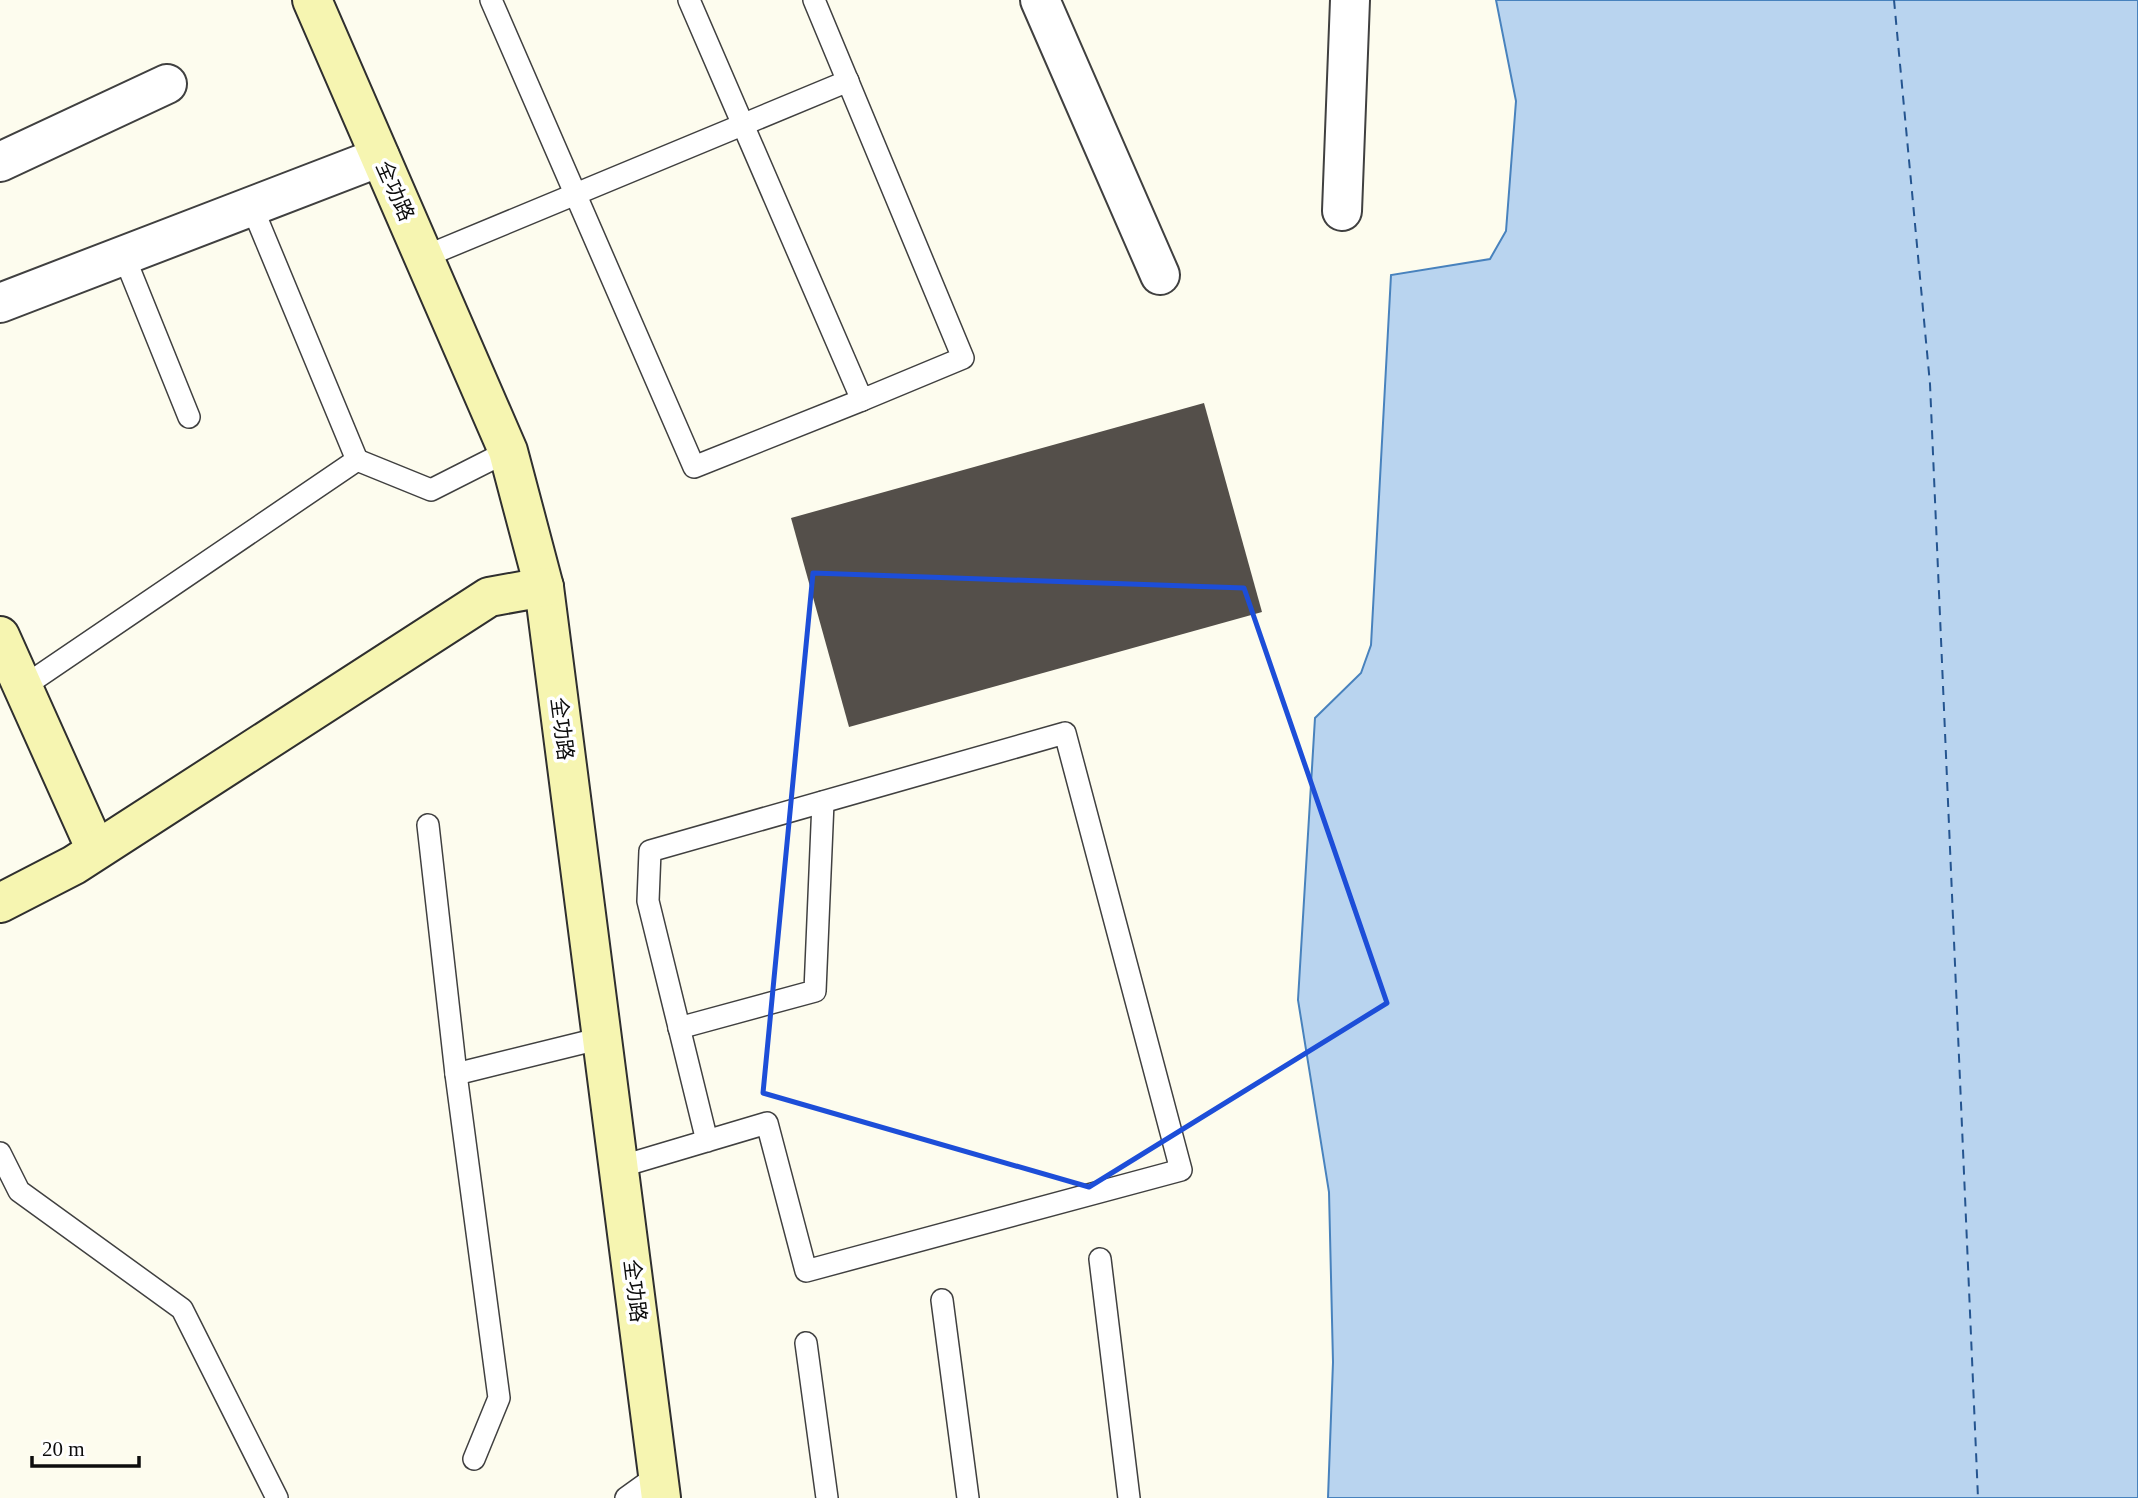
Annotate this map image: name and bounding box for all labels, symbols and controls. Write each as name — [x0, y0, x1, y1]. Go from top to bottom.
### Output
street label: 全功路 — [371, 157, 419, 225]
street label: 全功路 — [546, 696, 578, 762]
street label: 全功路 — [619, 1258, 651, 1324]
scale bar — [32, 1424, 138, 1468]
text: 20 m — [42, 1437, 85, 1461]

